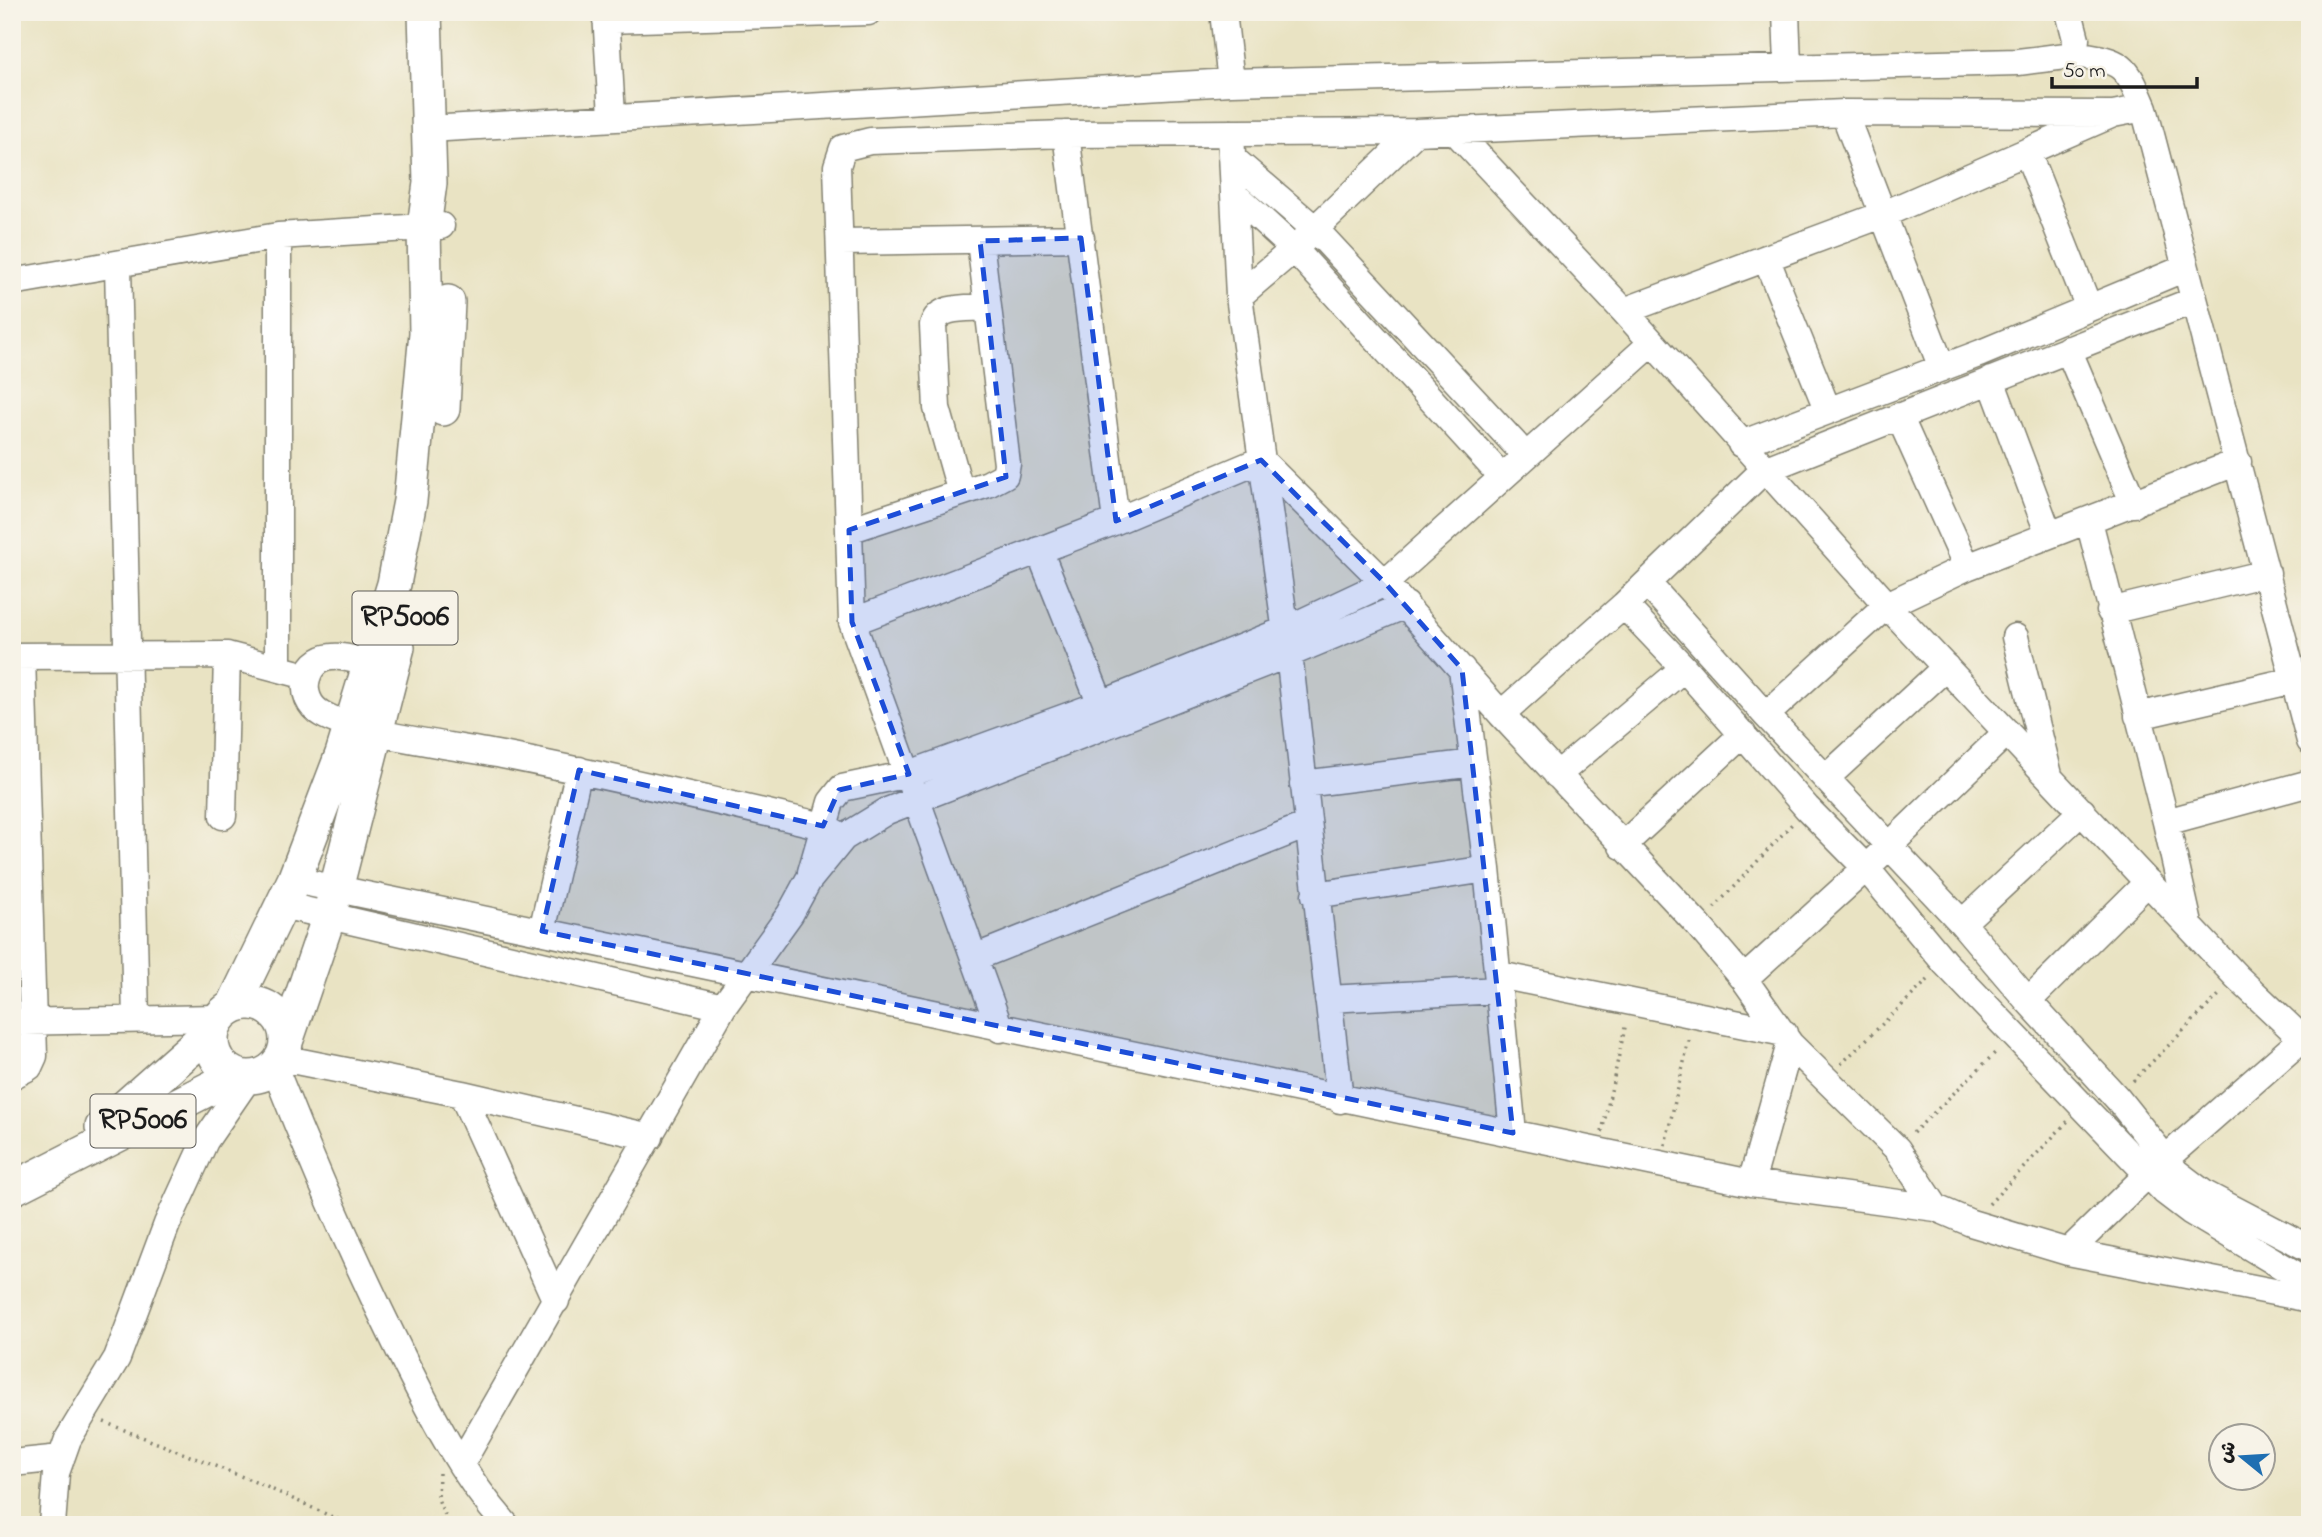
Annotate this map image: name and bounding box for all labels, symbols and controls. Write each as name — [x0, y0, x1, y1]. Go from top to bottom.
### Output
scale bar — [2052, 46, 2198, 90]
text: 50 m — [2063, 57, 2106, 87]
road number: RP5006 — [352, 592, 458, 645]
road number: RP5006 — [90, 1094, 196, 1148]
north arrow — [2206, 1422, 2276, 1492]
text: ش — [2212, 1438, 2244, 1467]

